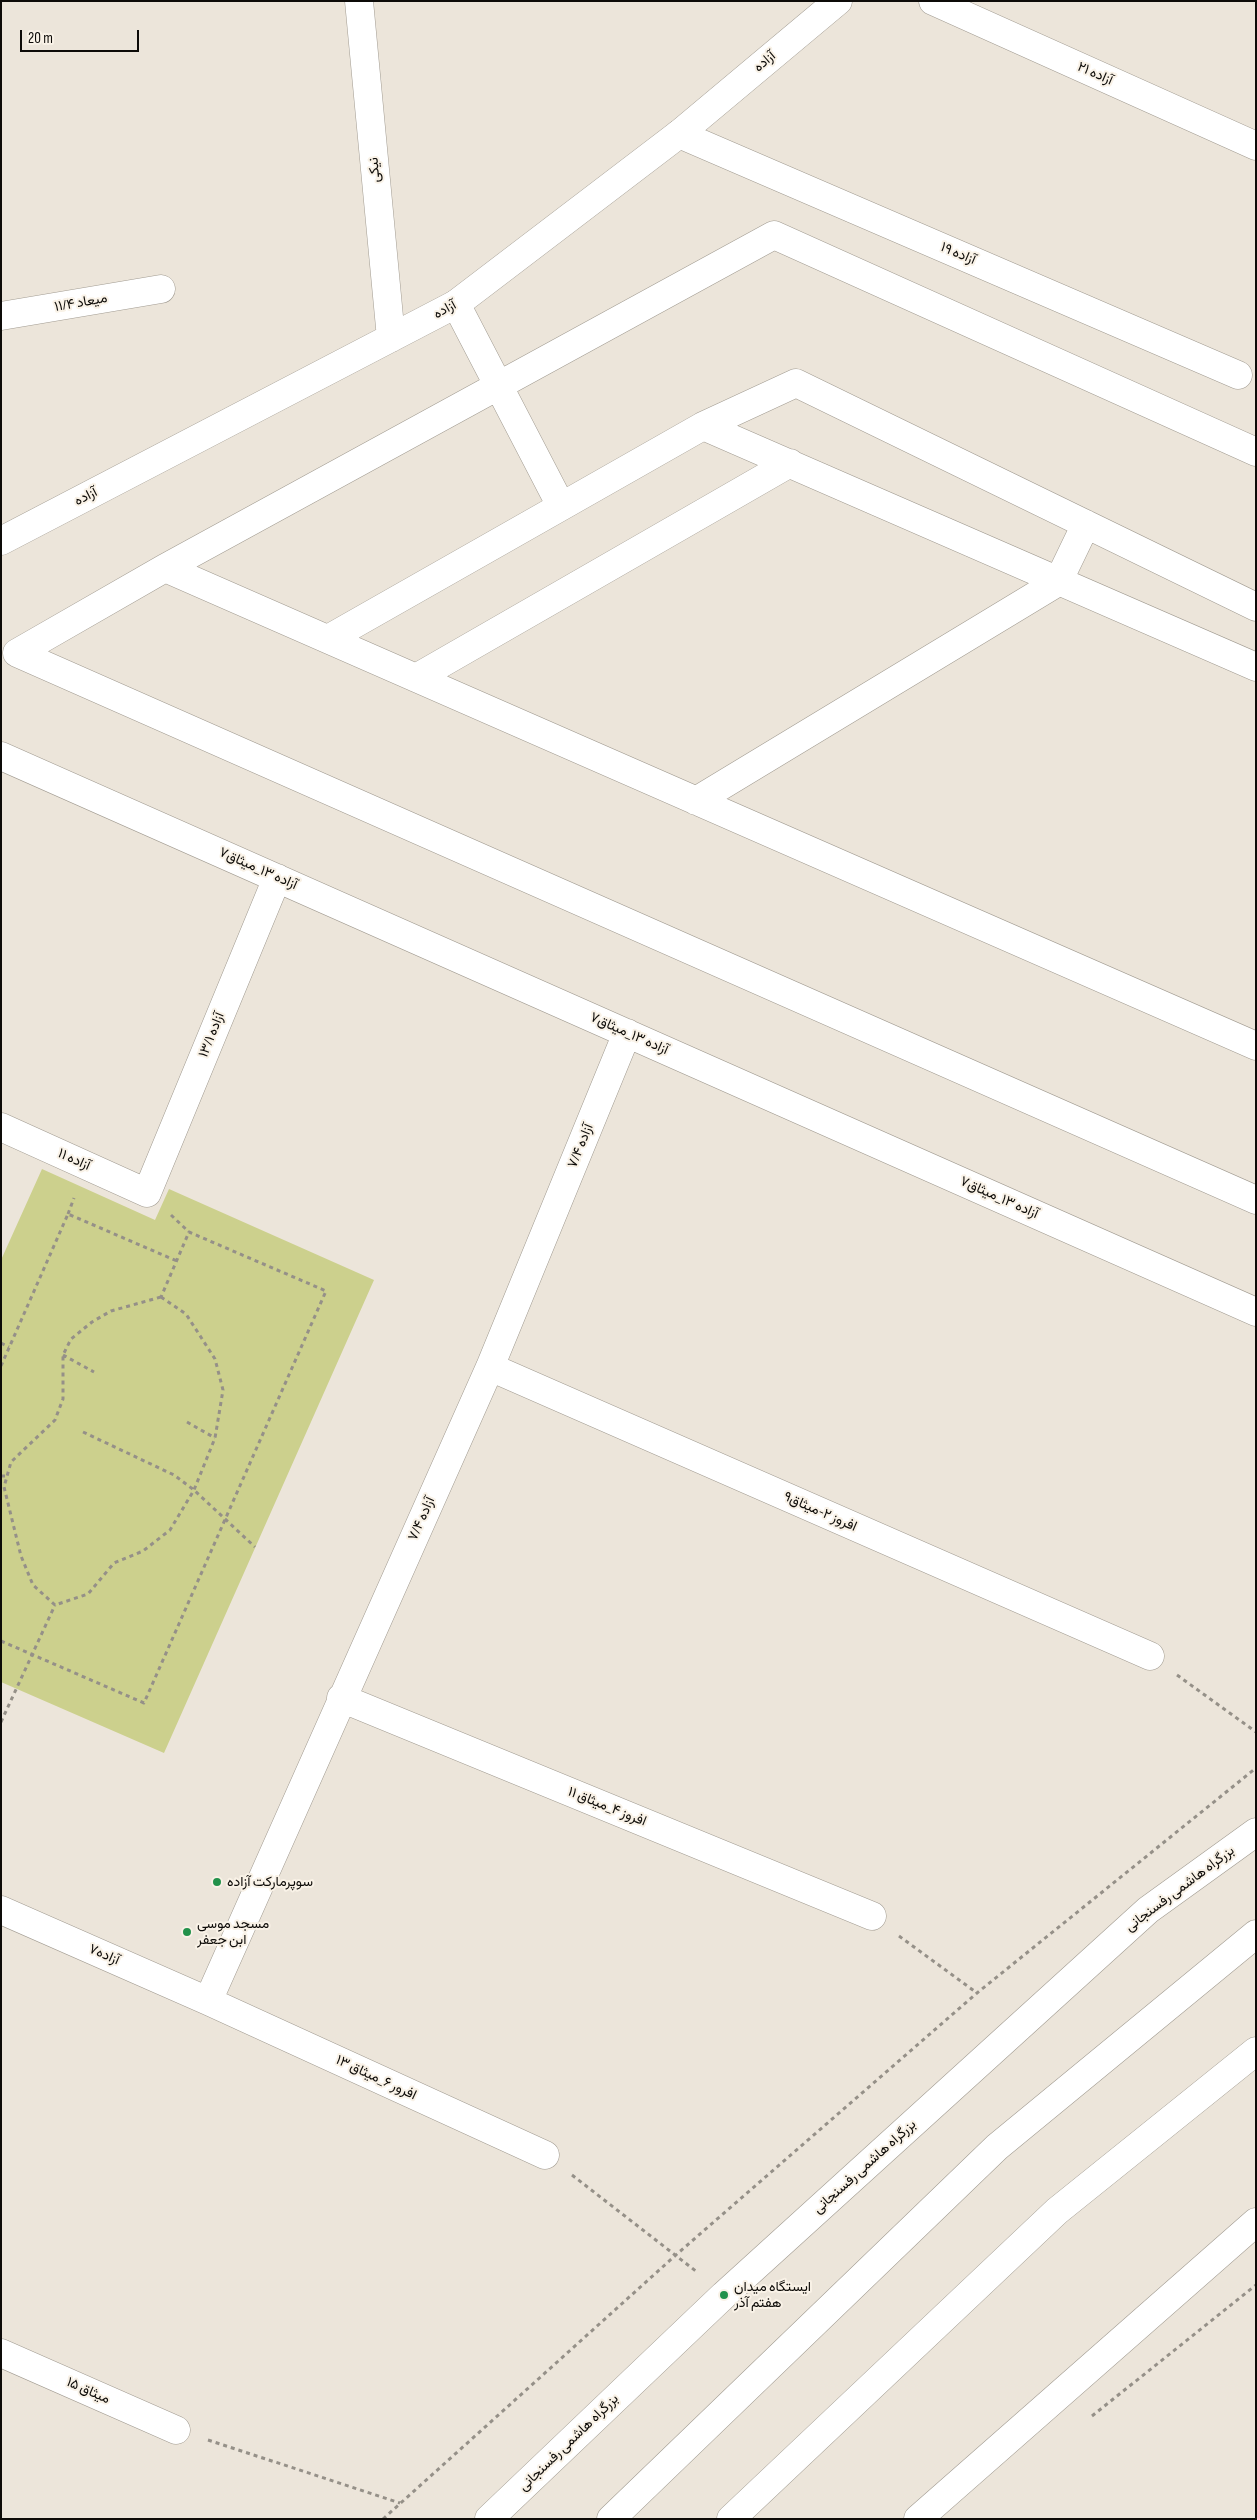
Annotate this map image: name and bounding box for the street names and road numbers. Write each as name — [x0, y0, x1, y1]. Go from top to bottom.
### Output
street label: آزاده — [751, 48, 779, 76]
street label: آزاده ۲۱ — [1075, 59, 1115, 89]
street label: نیکی — [366, 157, 384, 183]
street label: آزاده ۱۹ — [938, 239, 978, 269]
street label: میعاد ۱۱/۴ — [53, 290, 109, 316]
street label: آزاده — [431, 297, 459, 323]
street label: آزاده — [72, 484, 100, 510]
street label: آزاده ۱۳_میثاق۷ — [216, 844, 300, 894]
street label: آزاده ۱۳_میثاق۷ — [587, 1009, 671, 1059]
street label: آزاده ۱۳/۱ — [195, 1010, 229, 1060]
street label: آزاده ۷/۴ — [565, 1121, 597, 1171]
street label: آزاده ۱۱ — [55, 1145, 93, 1175]
street label: آزاده ۱۳_میثاق۷ — [957, 1173, 1041, 1223]
street label: افروز ۲-میثاق۹ — [781, 1488, 859, 1536]
street label: آزاده ۷/۴ — [405, 1495, 439, 1543]
street label: افروز ۴_میثاق ۱۱ — [565, 1784, 649, 1830]
street label: بزرگراه هاشمی رفسنجانی — [1122, 1842, 1238, 1936]
street label: آزاده۷ — [86, 1941, 122, 1969]
street label: افرور ۶_میثاق ۱۳ — [333, 2052, 419, 2104]
street label: بزرگراه هاشمی رفسنجانی — [810, 2116, 920, 2218]
street label: میثاق ۱۵ — [64, 2374, 112, 2408]
street label: بزرگراه هاشمی رفسنجانی — [516, 2391, 622, 2495]

